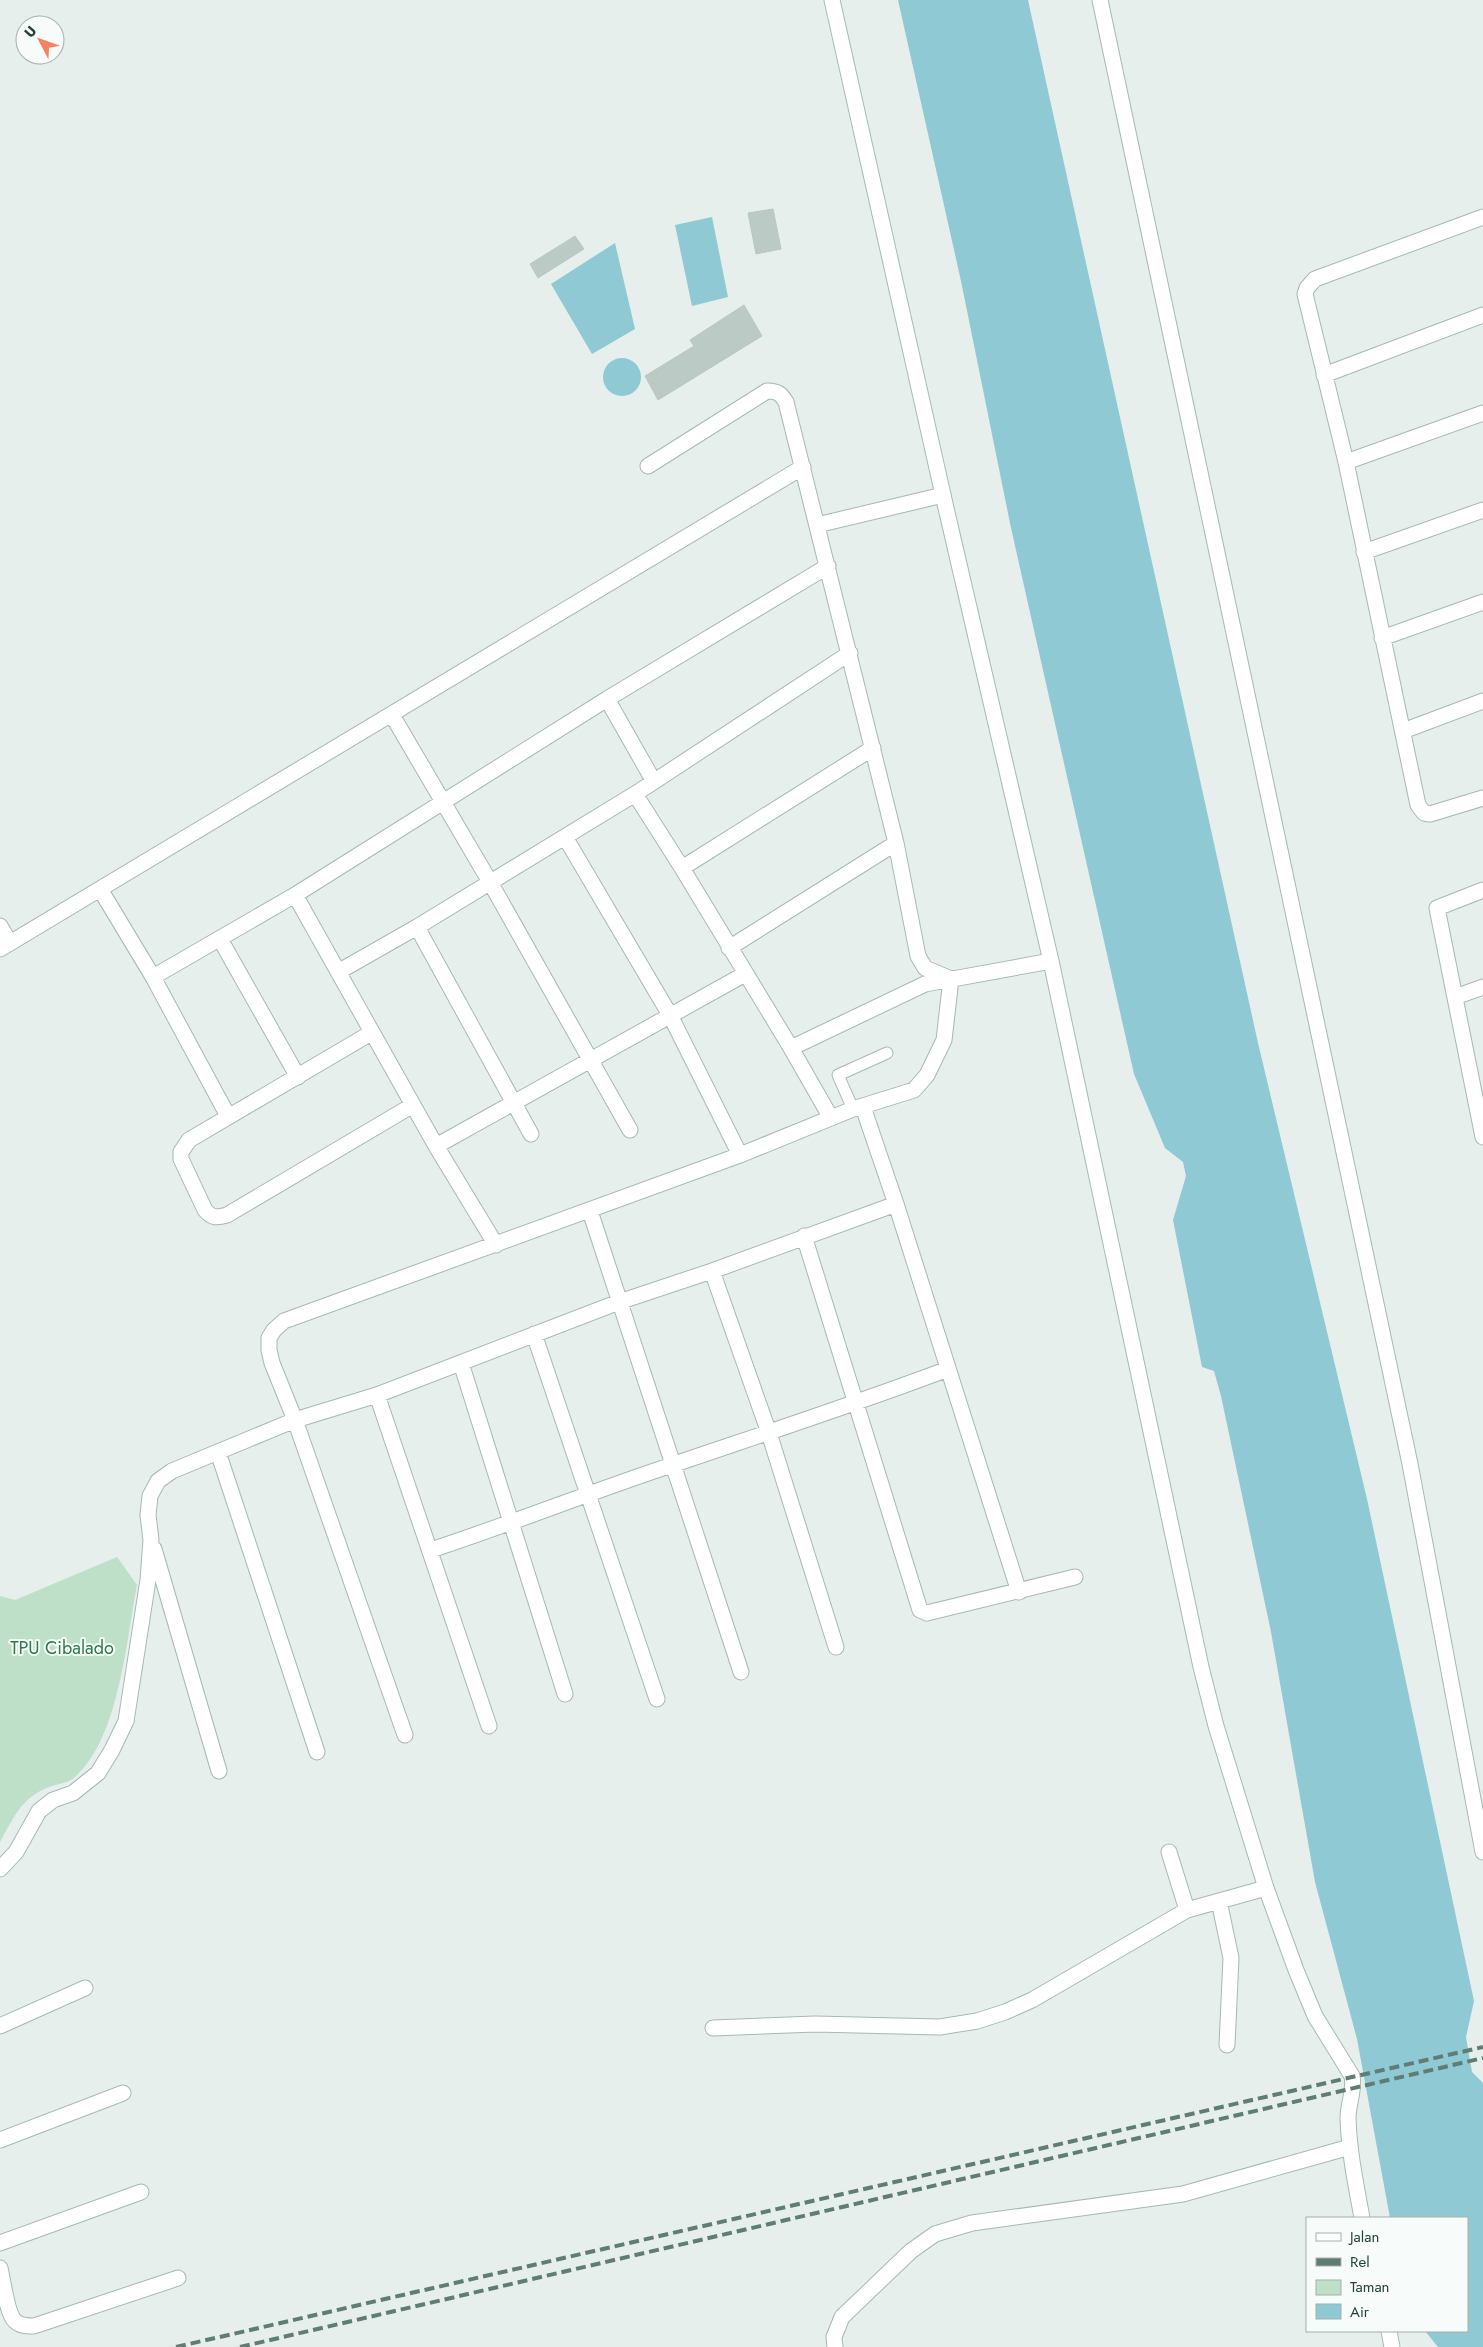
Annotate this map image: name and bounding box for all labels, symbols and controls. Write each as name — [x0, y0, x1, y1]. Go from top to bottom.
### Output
north arrow — [15, 15, 65, 65]
text: U — [19, 21, 41, 42]
park label: TPU Cibalado — [10, 1635, 114, 1661]
legend — [1306, 2217, 1468, 2332]
text: Jalan — [1348, 2226, 1379, 2248]
text: Rel — [1350, 2251, 1370, 2273]
text: Taman — [1350, 2276, 1389, 2298]
text: Air — [1350, 2301, 1370, 2323]

